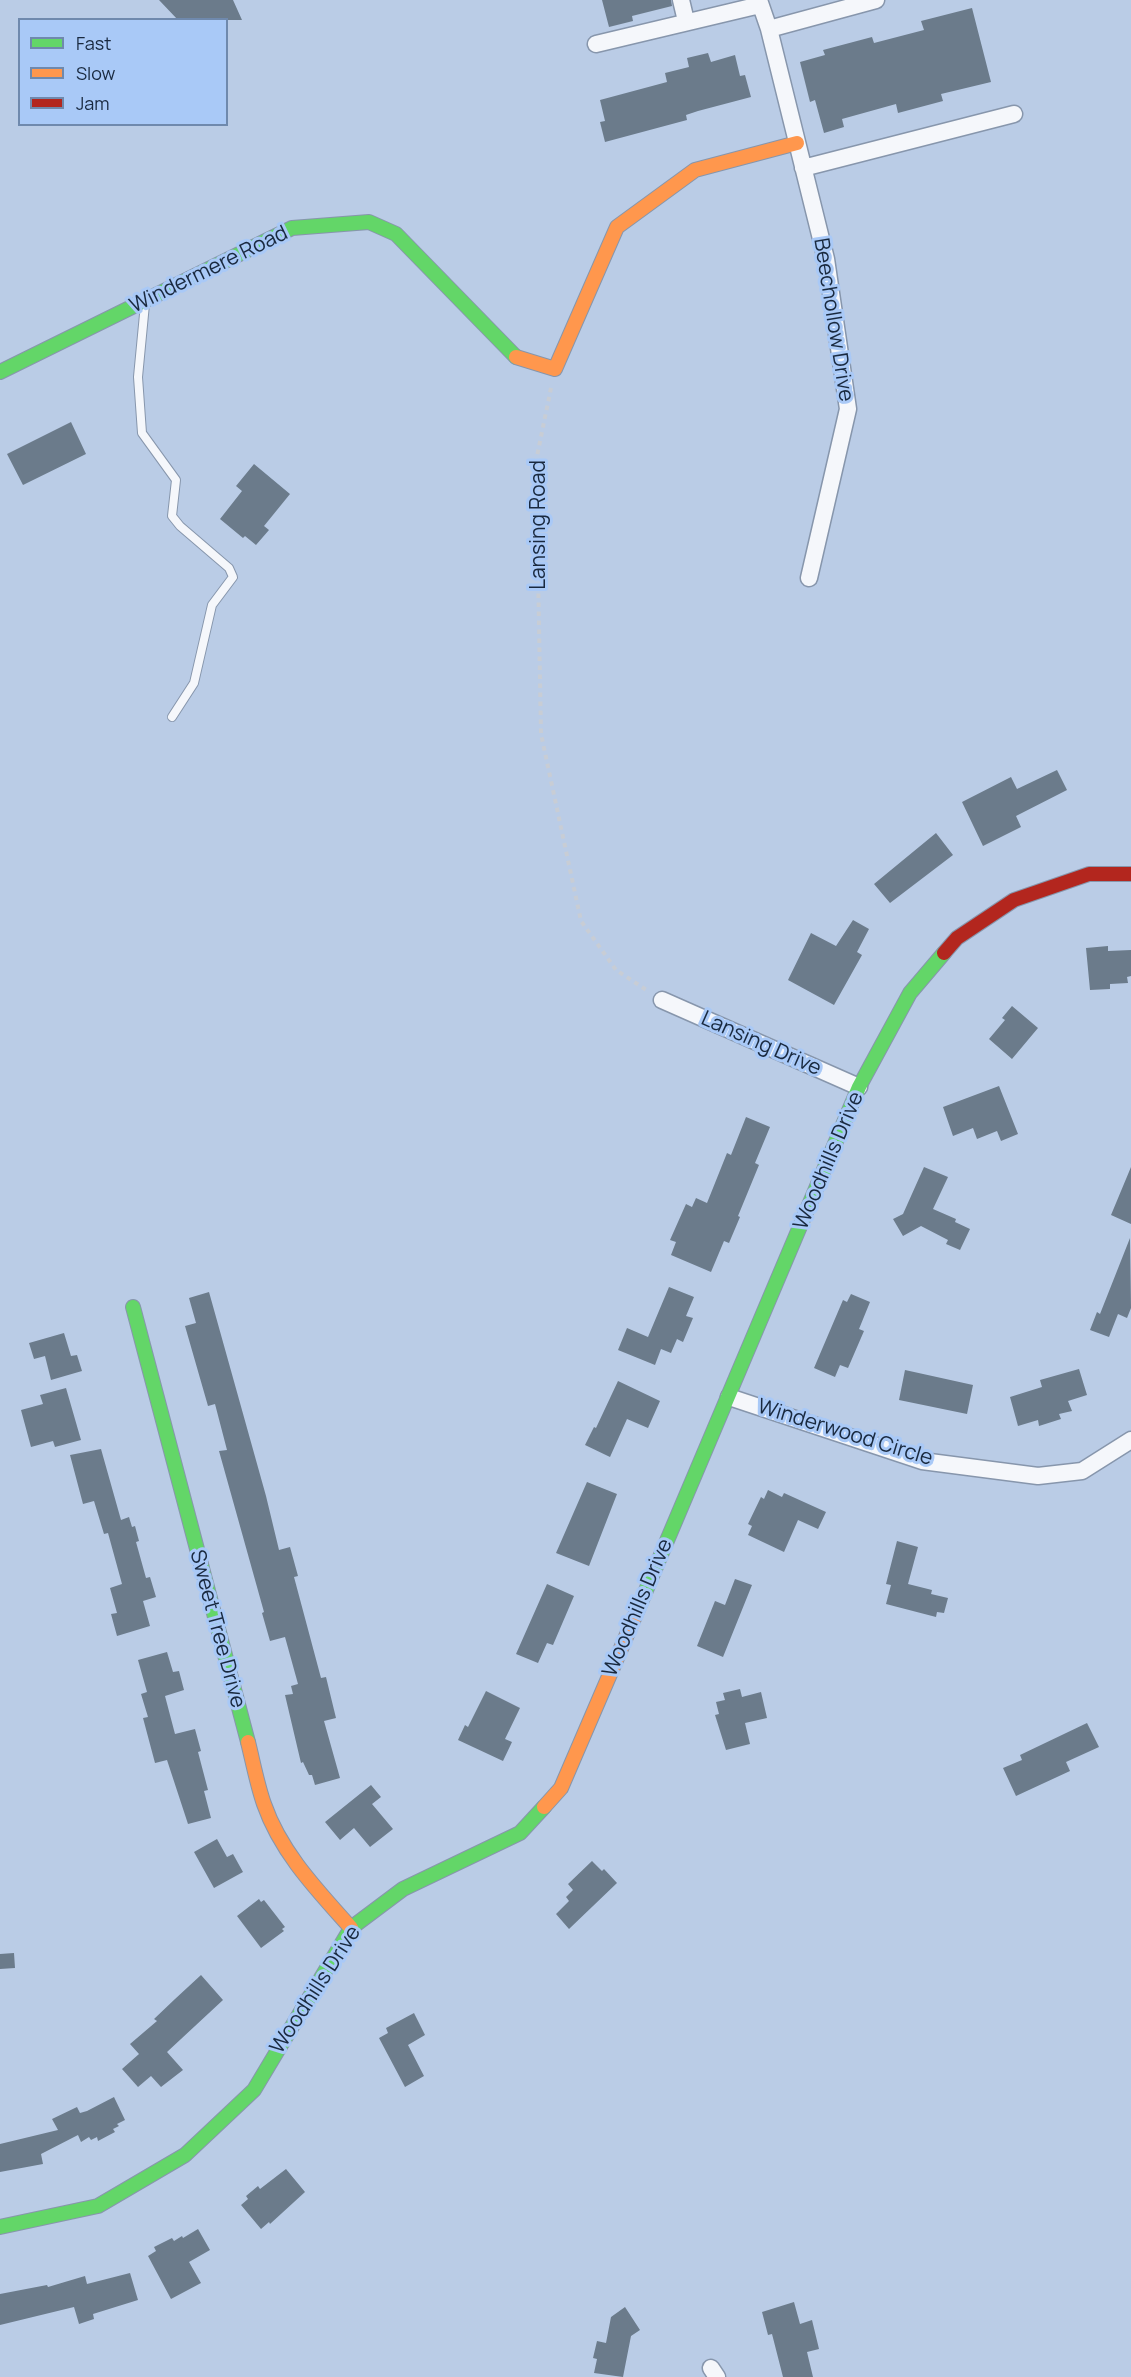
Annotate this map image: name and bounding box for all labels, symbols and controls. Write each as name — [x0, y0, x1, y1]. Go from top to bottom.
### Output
legend — [18, 18, 228, 126]
text: Fast — [76, 31, 111, 55]
text: Slow — [76, 61, 115, 85]
text: Jam — [76, 91, 110, 115]
street label: Windermere Road — [126, 221, 292, 319]
street label: Beechollow Drive — [808, 236, 858, 404]
street label: Lansing Road — [526, 460, 552, 590]
street label: Lansing Drive — [697, 1006, 825, 1082]
street label: Woodhills Drive — [789, 1088, 869, 1234]
street label: Winderwood Circle — [754, 1394, 936, 1472]
street label: Woodhills Drive — [598, 1535, 678, 1681]
street label: Sweet Tree Drive — [184, 1547, 250, 1711]
street label: Woodhills Drive — [265, 1921, 367, 2059]

